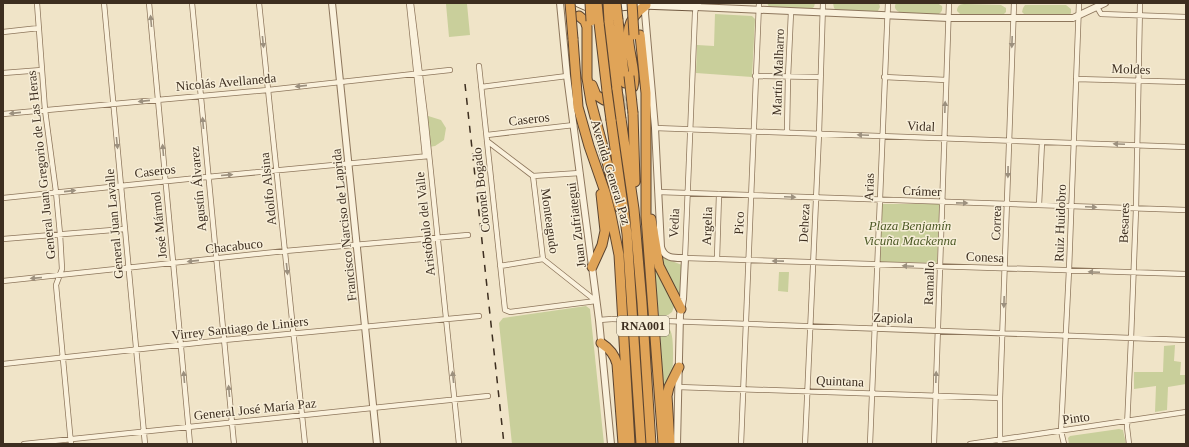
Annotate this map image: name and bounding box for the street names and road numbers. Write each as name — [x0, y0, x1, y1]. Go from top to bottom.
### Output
street label: Martín Malharro — [769, 28, 787, 116]
street label: Moldes — [1111, 61, 1151, 77]
street label: General Juan Gregorio de Las Heras — [24, 70, 58, 260]
street label: Nicolás Avellaneda — [175, 70, 277, 94]
street label: Caseros — [508, 109, 550, 129]
street label: Avenida General Paz — [588, 117, 634, 227]
street label: Vidal — [907, 118, 936, 134]
street label: Agustín Álvarez — [187, 146, 209, 232]
street label: Coronel Bogado — [469, 147, 493, 233]
street label: Francisco Narciso de Laprida — [328, 148, 359, 302]
street label: Adolfo Alsina — [257, 152, 279, 226]
street label: Caseros — [134, 161, 176, 181]
street label: General Juan Lavalle — [102, 168, 126, 280]
street label: Aristóbulo del Valle — [412, 171, 438, 277]
street label: Arias — [861, 173, 877, 201]
street label: Juan Zufriategui — [563, 181, 589, 268]
street label: Crámer — [902, 183, 942, 199]
street label: Ruiz Huidobro — [1051, 184, 1069, 262]
street label: Monteagudo — [538, 187, 562, 255]
street label: José Mármol — [148, 190, 170, 259]
street label: Deheza — [795, 203, 813, 243]
street label: Besares — [1116, 203, 1132, 243]
street label: Correa — [988, 205, 1004, 241]
street label: Argelia — [699, 206, 715, 246]
street label: Vedia — [666, 208, 682, 238]
street label: Pico — [731, 211, 747, 235]
street label: Chacabuco — [204, 236, 264, 256]
street label: Conesa — [966, 249, 1005, 265]
street label: Ramallo — [921, 261, 937, 305]
street label: Zapiola — [873, 310, 913, 326]
street label: Virrey Santiago de Liniers — [171, 313, 309, 343]
road number: RNA001 — [617, 316, 669, 336]
street label: Quintana — [816, 373, 864, 389]
street label: General José María Paz — [193, 395, 317, 423]
street label: Pinto — [1061, 409, 1091, 427]

